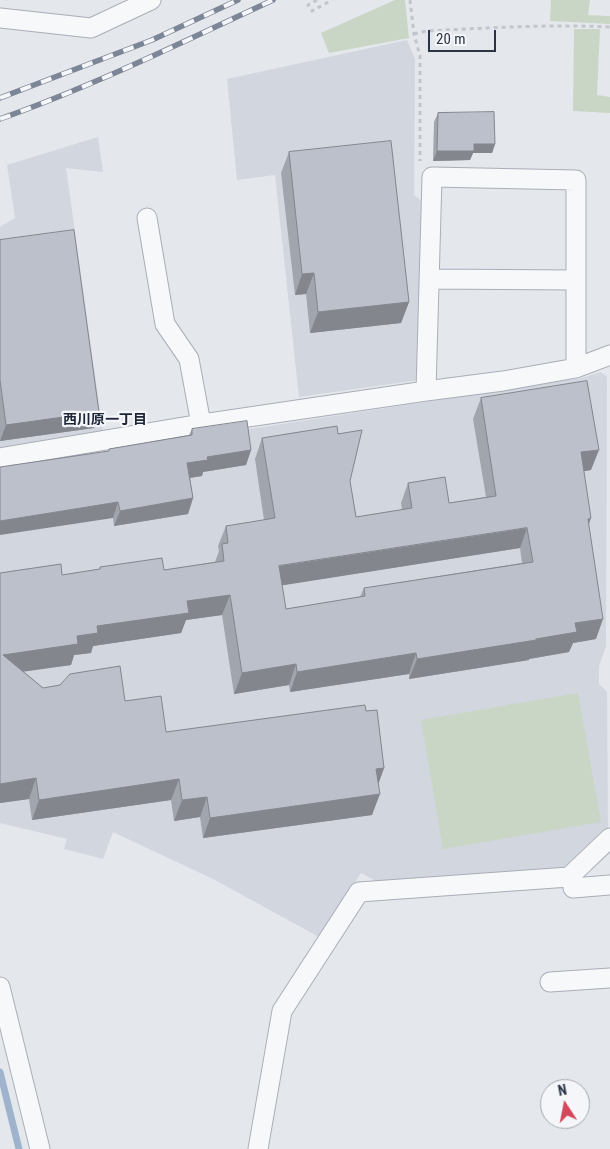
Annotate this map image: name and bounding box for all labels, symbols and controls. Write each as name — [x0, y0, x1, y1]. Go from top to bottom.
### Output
scale bar — [430, 20, 498, 52]
text: 20 m — [436, 30, 466, 48]
district label: 西川原一丁目 — [63, 412, 147, 428]
north arrow — [540, 1079, 590, 1129]
text: N — [557, 1082, 568, 1099]

